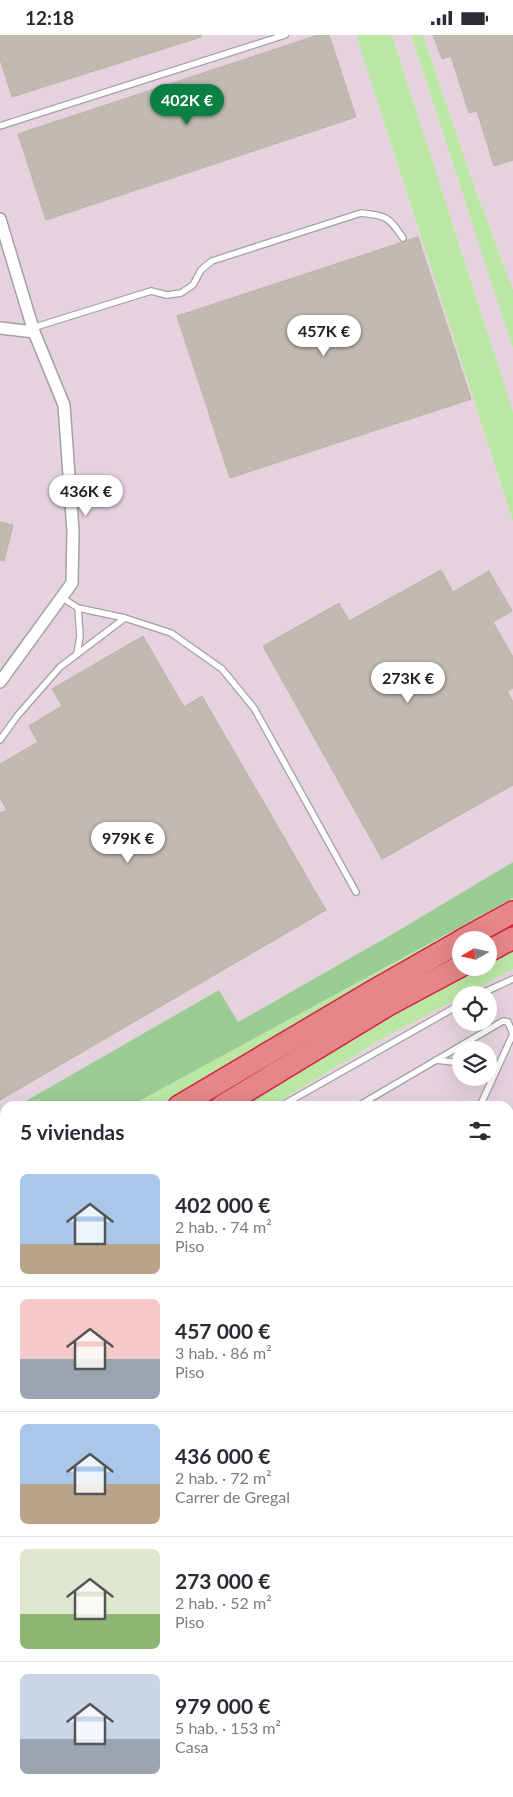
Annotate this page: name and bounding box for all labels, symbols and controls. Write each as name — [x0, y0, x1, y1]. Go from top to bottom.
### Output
text: 12:18 — [25, 6, 74, 29]
pin: 402K € — [146, 83, 228, 126]
text: 402K € — [161, 90, 213, 109]
pin: 457K € — [283, 315, 365, 357]
text: 457K € — [298, 321, 350, 340]
pin: 436K € — [45, 475, 127, 517]
text: 436K € — [60, 481, 112, 500]
pin: 273K € — [367, 661, 449, 704]
text: 273K € — [382, 668, 434, 687]
pin: 979K € — [87, 821, 169, 864]
text: 979K € — [102, 828, 154, 847]
north arrow — [452, 931, 498, 976]
map controls — [452, 931, 497, 1086]
button: locate — [452, 986, 497, 1031]
button: layers — [452, 1041, 497, 1086]
icon: filters — [466, 1117, 494, 1145]
text: 5 viviendas — [20, 1119, 125, 1144]
text: 402 000 € — [175, 1192, 270, 1217]
icon: home — [60, 1194, 120, 1254]
text: 2 hab. · 74 m² — [175, 1217, 272, 1236]
text: Piso — [175, 1236, 204, 1255]
text: 457 000 € — [175, 1318, 270, 1343]
icon: home — [60, 1319, 120, 1379]
text: 3 hab. · 86 m² — [175, 1343, 272, 1362]
text: Piso — [175, 1362, 204, 1381]
text: 436 000 € — [175, 1443, 270, 1468]
icon: home — [60, 1444, 120, 1504]
text: 2 hab. · 72 m² — [175, 1468, 272, 1487]
text: Carrer de Gregal — [175, 1487, 290, 1506]
text: 273 000 € — [175, 1568, 270, 1593]
icon: home — [60, 1569, 120, 1629]
text: 2 hab. · 52 m² — [175, 1593, 272, 1612]
text: Piso — [175, 1612, 204, 1631]
text: 979 000 € — [175, 1693, 270, 1718]
icon: home — [60, 1694, 120, 1754]
text: 5 hab. · 153 m² — [175, 1718, 281, 1737]
text: Casa — [175, 1737, 209, 1756]

